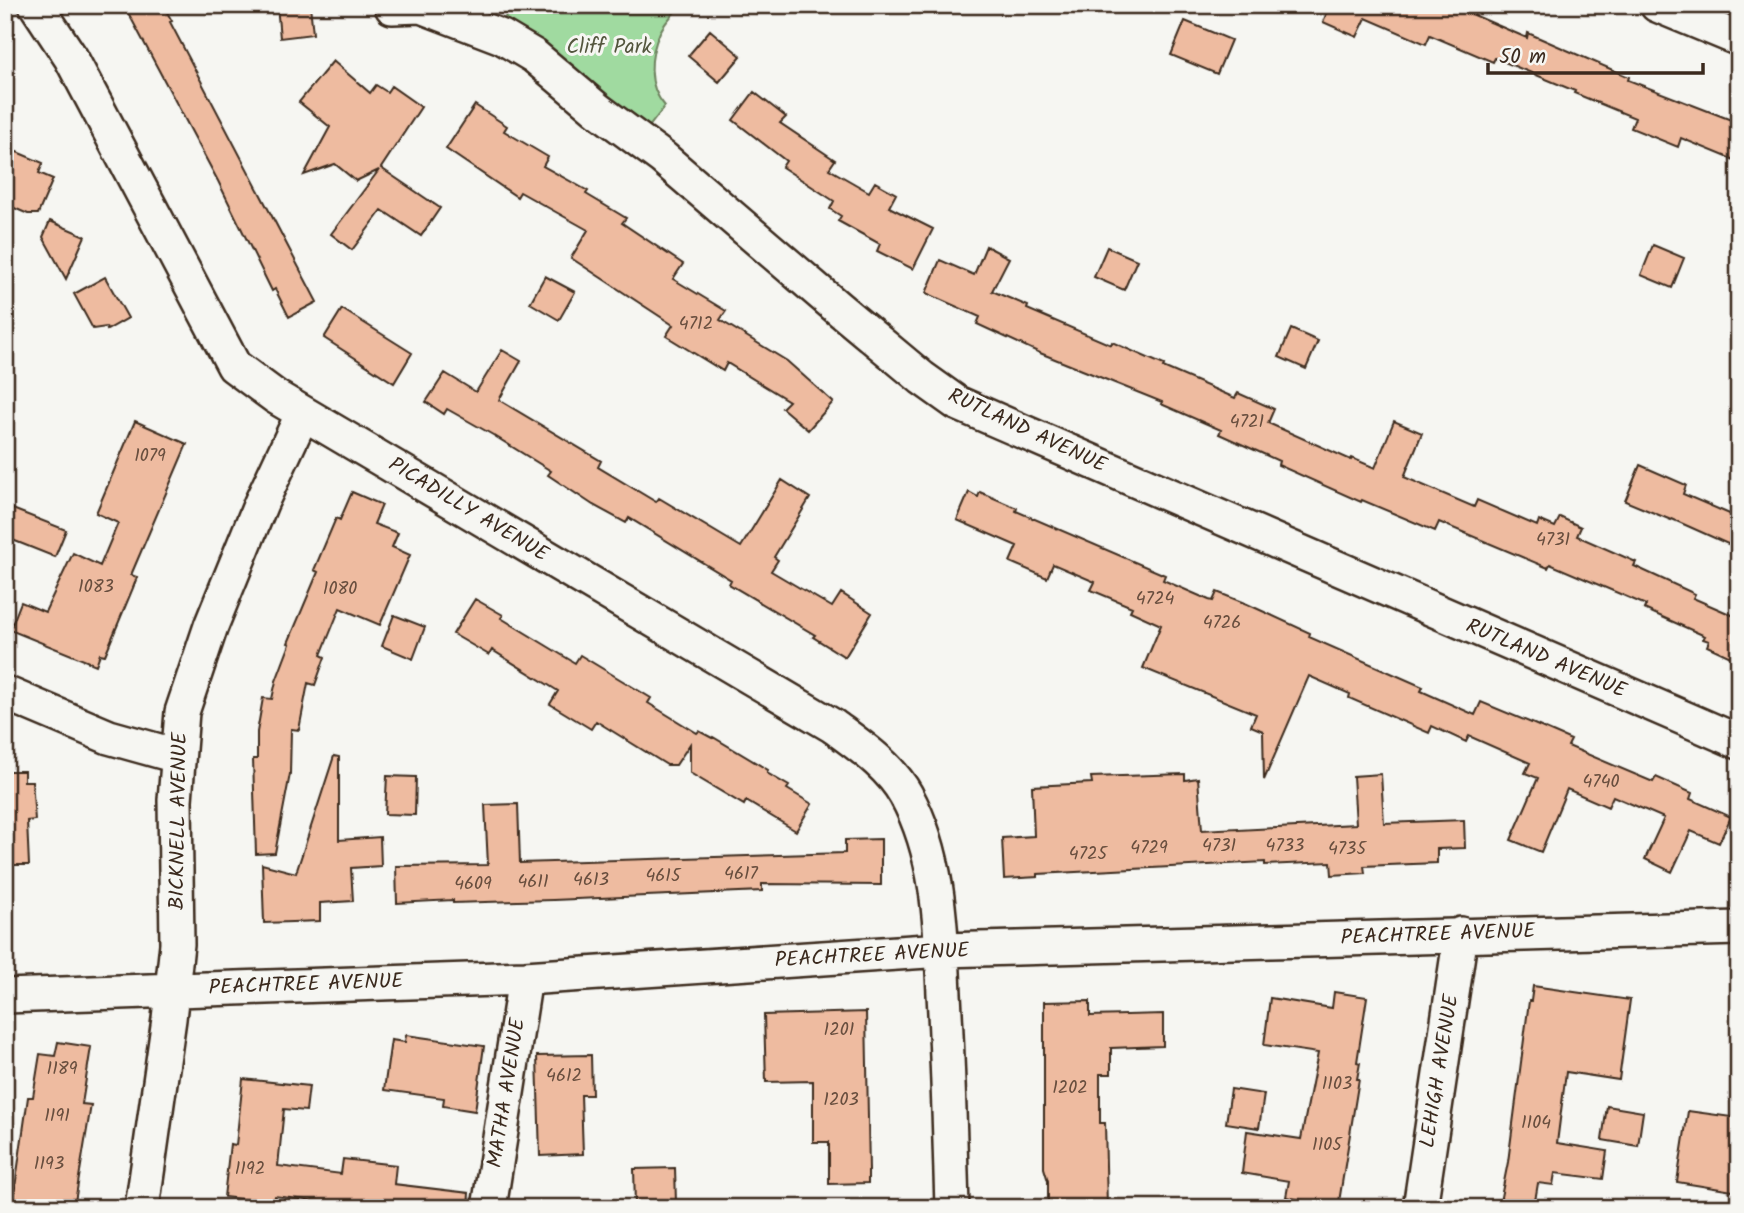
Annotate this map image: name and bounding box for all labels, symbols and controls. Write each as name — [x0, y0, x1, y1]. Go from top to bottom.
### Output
park label: Cliff Park — [567, 31, 652, 64]
scale bar — [1488, 32, 1704, 76]
text: 50 m — [1499, 41, 1546, 74]
house number: 4712 — [679, 310, 713, 339]
street label: RUTLAND AVENUE — [942, 380, 1112, 483]
house number: 4721 — [1230, 408, 1264, 437]
house number: 1079 — [134, 442, 166, 471]
street label: PICADILLY AVENUE — [381, 449, 555, 571]
house number: 4731 — [1536, 526, 1570, 555]
house number: 1083 — [78, 573, 114, 602]
house number: 1080 — [323, 575, 357, 604]
house number: 4724 — [1136, 585, 1174, 614]
house number: 4726 — [1203, 609, 1241, 638]
street label: RUTLAND AVENUE — [1460, 610, 1632, 708]
street label: BICKNELL AVENUE — [161, 731, 197, 910]
house number: 4740 — [1582, 768, 1620, 797]
house number: 4731 — [1202, 832, 1236, 861]
house number: 4733 — [1266, 832, 1304, 861]
house number: 4729 — [1130, 834, 1168, 863]
house number: 4735 — [1328, 835, 1367, 864]
house number: 4725 — [1069, 840, 1109, 869]
house number: 4617 — [724, 860, 759, 889]
house number: 4615 — [645, 862, 682, 891]
house number: 4613 — [573, 866, 609, 895]
house number: 4611 — [517, 868, 549, 897]
house number: 4609 — [454, 870, 492, 899]
street label: PEACHTREE AVENUE — [1340, 915, 1537, 955]
street label: PEACHTREE AVENUE — [774, 934, 971, 978]
street label: PEACHTREE AVENUE — [208, 965, 405, 1005]
street label: LEHIGH AVENUE — [1412, 991, 1469, 1150]
street label: MATHA AVENUE — [479, 1015, 535, 1170]
house number: 1201 — [824, 1016, 854, 1045]
house number: 1189 — [47, 1055, 78, 1084]
house number: 4612 — [546, 1062, 582, 1091]
house number: 1103 — [1322, 1070, 1352, 1099]
house number: 1202 — [1052, 1074, 1088, 1103]
house number: 1203 — [823, 1086, 859, 1115]
house number: 1191 — [44, 1102, 70, 1131]
house number: 1104 — [1521, 1109, 1551, 1138]
house number: 1105 — [1312, 1131, 1343, 1160]
house number: 1193 — [34, 1150, 64, 1179]
house number: 1192 — [235, 1155, 265, 1184]

